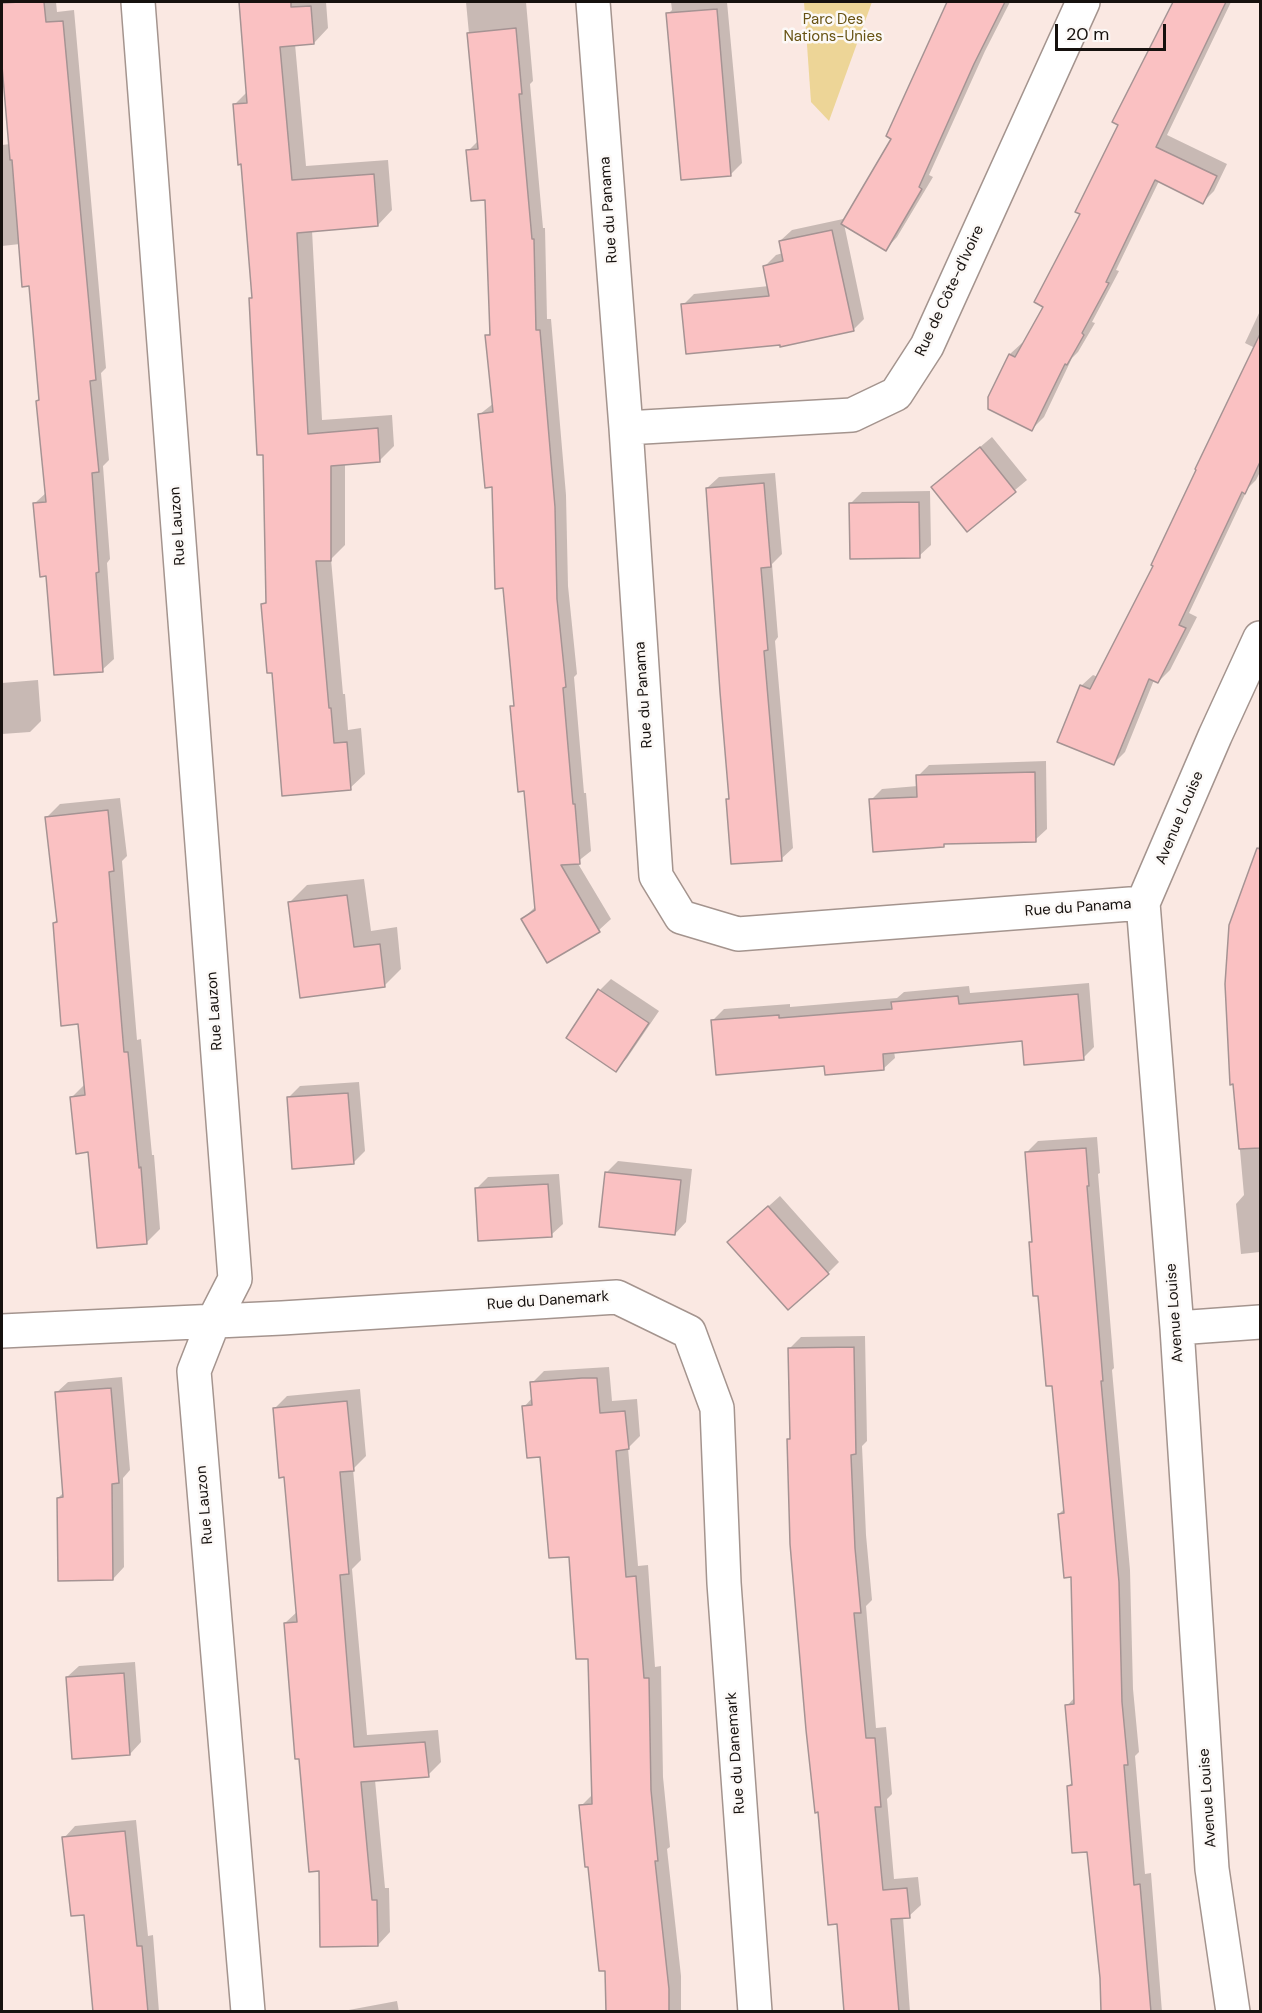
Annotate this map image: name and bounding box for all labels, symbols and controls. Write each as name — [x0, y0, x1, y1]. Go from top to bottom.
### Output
park label: Parc Des Nations-Unies — [783, 11, 883, 46]
scale bar — [1058, 12, 1169, 50]
text: 20 m — [1066, 22, 1109, 46]
street label: Rue du Panama — [596, 156, 622, 264]
street label: Rue de Côte-d'Ivoire — [912, 223, 988, 359]
street label: Rue Lauzon — [166, 486, 190, 566]
street label: Rue du Panama — [631, 641, 657, 749]
street label: Avenue Louise — [1152, 769, 1208, 867]
street label: Rue du Panama — [1024, 895, 1132, 921]
street label: Rue Lauzon — [203, 971, 227, 1051]
street label: Avenue Louise — [1163, 1263, 1187, 1363]
street label: Rue du Danemark — [486, 1288, 610, 1314]
street label: Rue Lauzon — [193, 1465, 217, 1545]
street label: Rue du Danemark — [723, 1691, 749, 1815]
street label: Avenue Louise — [1196, 1748, 1220, 1848]

